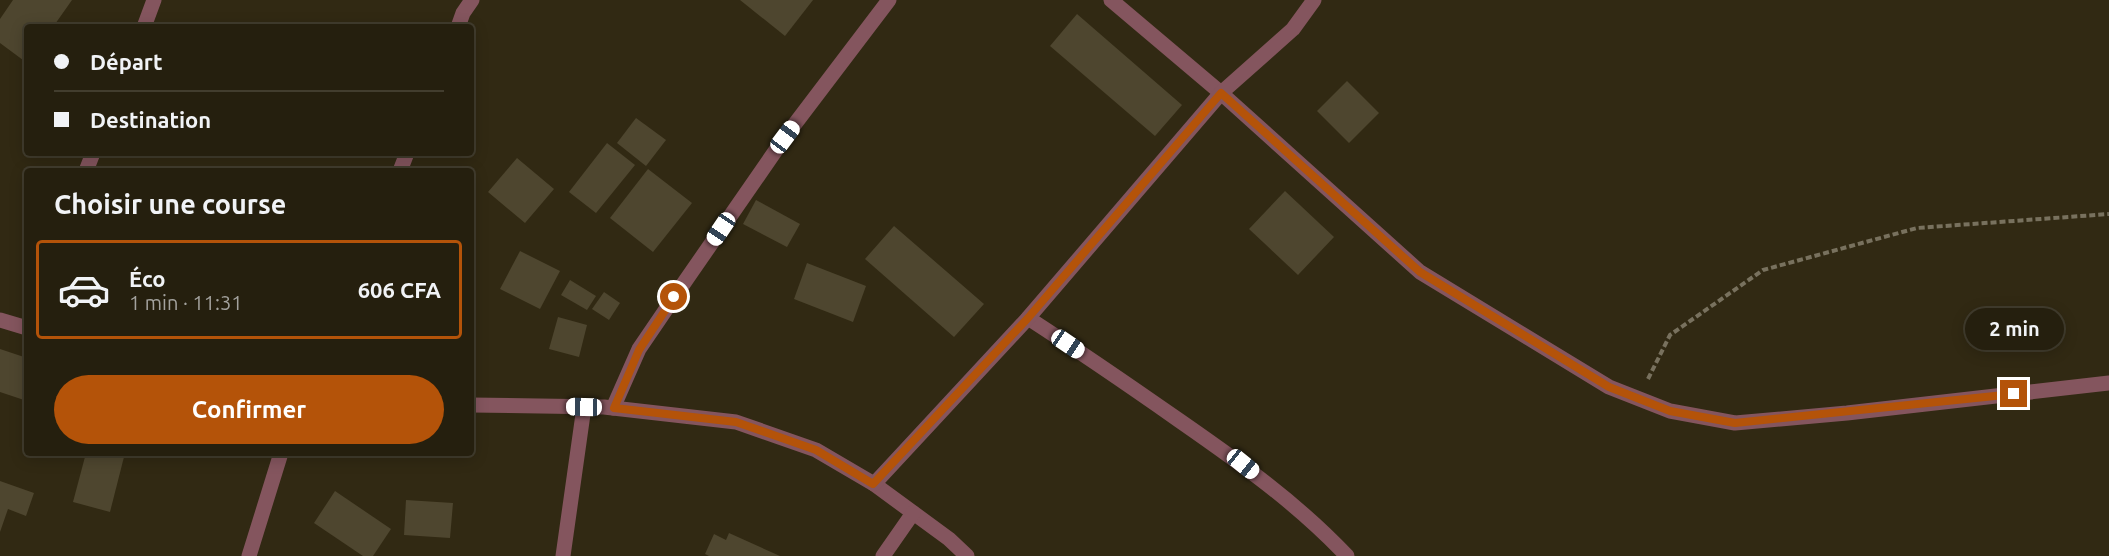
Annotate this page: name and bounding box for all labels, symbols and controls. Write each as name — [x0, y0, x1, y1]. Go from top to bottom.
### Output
text: Départ — [90, 49, 162, 74]
text: Destination — [90, 107, 211, 132]
car — [767, 117, 803, 157]
text: Choisir une course — [54, 189, 286, 219]
car — [703, 209, 739, 249]
icon: car — [57, 263, 111, 317]
text: Éco — [129, 266, 166, 291]
text: 606 CFA — [358, 277, 441, 302]
route start — [660, 283, 687, 310]
text: 1 min · 11:31 — [129, 291, 243, 314]
callout: 2 min — [1964, 307, 2064, 349]
text: 2 min — [1989, 317, 2040, 340]
car — [1048, 326, 1088, 362]
button: Confirmer — [54, 375, 444, 444]
route end — [2000, 380, 2027, 407]
car — [566, 398, 602, 416]
car — [1223, 446, 1263, 482]

